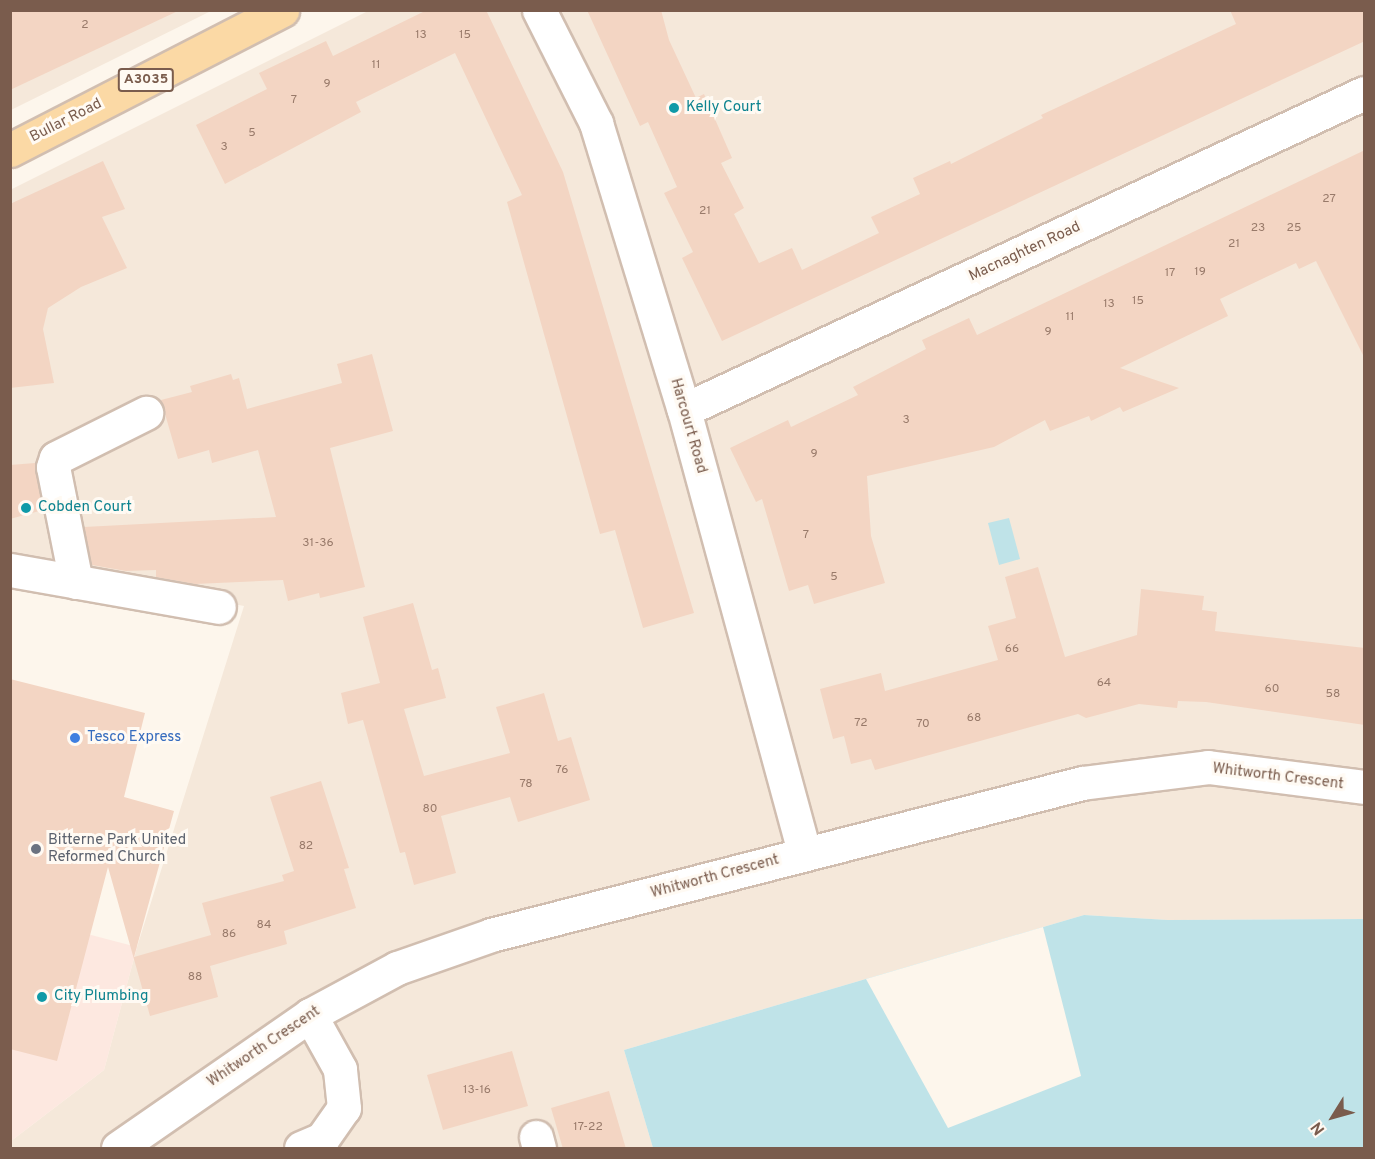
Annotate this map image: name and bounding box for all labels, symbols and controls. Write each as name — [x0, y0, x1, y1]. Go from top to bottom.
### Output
house number: 2 — [81, 19, 89, 33]
house number: 13 — [415, 29, 427, 43]
house number: 15 — [459, 29, 471, 43]
house number: 11 — [372, 59, 380, 73]
road number: A3035 — [118, 69, 174, 91]
house number: 9 — [323, 78, 331, 92]
house number: 7 — [291, 94, 297, 108]
street label: Bullar Road — [27, 95, 105, 147]
place label: Kelly Court — [686, 99, 761, 117]
marker: Kelly Court — [667, 101, 681, 115]
house number: 5 — [248, 127, 256, 141]
house number: 3 — [220, 141, 228, 155]
house number: 27 — [1322, 193, 1336, 207]
house number: 21 — [699, 205, 711, 219]
street label: Macnaghten Road — [966, 218, 1084, 286]
house number: 23 — [1251, 222, 1265, 236]
house number: 25 — [1287, 222, 1301, 236]
house number: 21 — [1228, 238, 1240, 252]
house number: 19 — [1194, 266, 1206, 280]
house number: 17 — [1165, 267, 1175, 281]
house number: 15 — [1132, 295, 1144, 309]
house number: 13 — [1103, 298, 1115, 312]
house number: 11 — [1066, 311, 1074, 325]
house number: 9 — [1044, 326, 1052, 340]
street label: Harcourt Road — [666, 376, 710, 476]
house number: 3 — [902, 414, 910, 428]
house number: 9 — [810, 448, 818, 462]
place label: Cobden Court — [38, 499, 132, 517]
marker: Cobden Court — [19, 501, 33, 515]
house number: 7 — [803, 529, 809, 543]
house number: 31-36 — [302, 537, 334, 551]
house number: 5 — [830, 571, 838, 585]
house number: 66 — [1005, 643, 1019, 657]
house number: 64 — [1097, 677, 1111, 691]
house number: 60 — [1265, 683, 1279, 697]
house number: 58 — [1326, 688, 1340, 702]
house number: 68 — [967, 712, 981, 726]
house number: 72 — [854, 717, 868, 731]
house number: 70 — [916, 718, 930, 732]
place label: Tesco Express — [87, 729, 181, 747]
marker: Tesco Express — [68, 731, 82, 745]
street label: Whitworth Crescent — [1211, 760, 1345, 794]
house number: 76 — [556, 764, 568, 778]
house number: 78 — [519, 778, 533, 792]
house number: 80 — [423, 803, 437, 817]
place label: Bitterne Park United Reformed Church — [48, 831, 186, 866]
house number: 82 — [299, 840, 313, 854]
marker: Bitterne Park United Reformed Church — [29, 842, 43, 856]
street label: Whitworth Crescent — [649, 851, 781, 903]
house number: 84 — [257, 919, 271, 933]
house number: 86 — [222, 928, 236, 942]
house number: 88 — [188, 971, 202, 985]
place label: City Plumbing — [54, 988, 148, 1006]
marker: City Plumbing — [35, 990, 49, 1004]
street label: Whitworth Crescent — [204, 1003, 324, 1091]
house number: 13-16 — [463, 1084, 491, 1098]
north arrow — [1303, 1087, 1363, 1147]
text: N — [1307, 1117, 1330, 1138]
house number: 17-22 — [573, 1121, 603, 1135]

